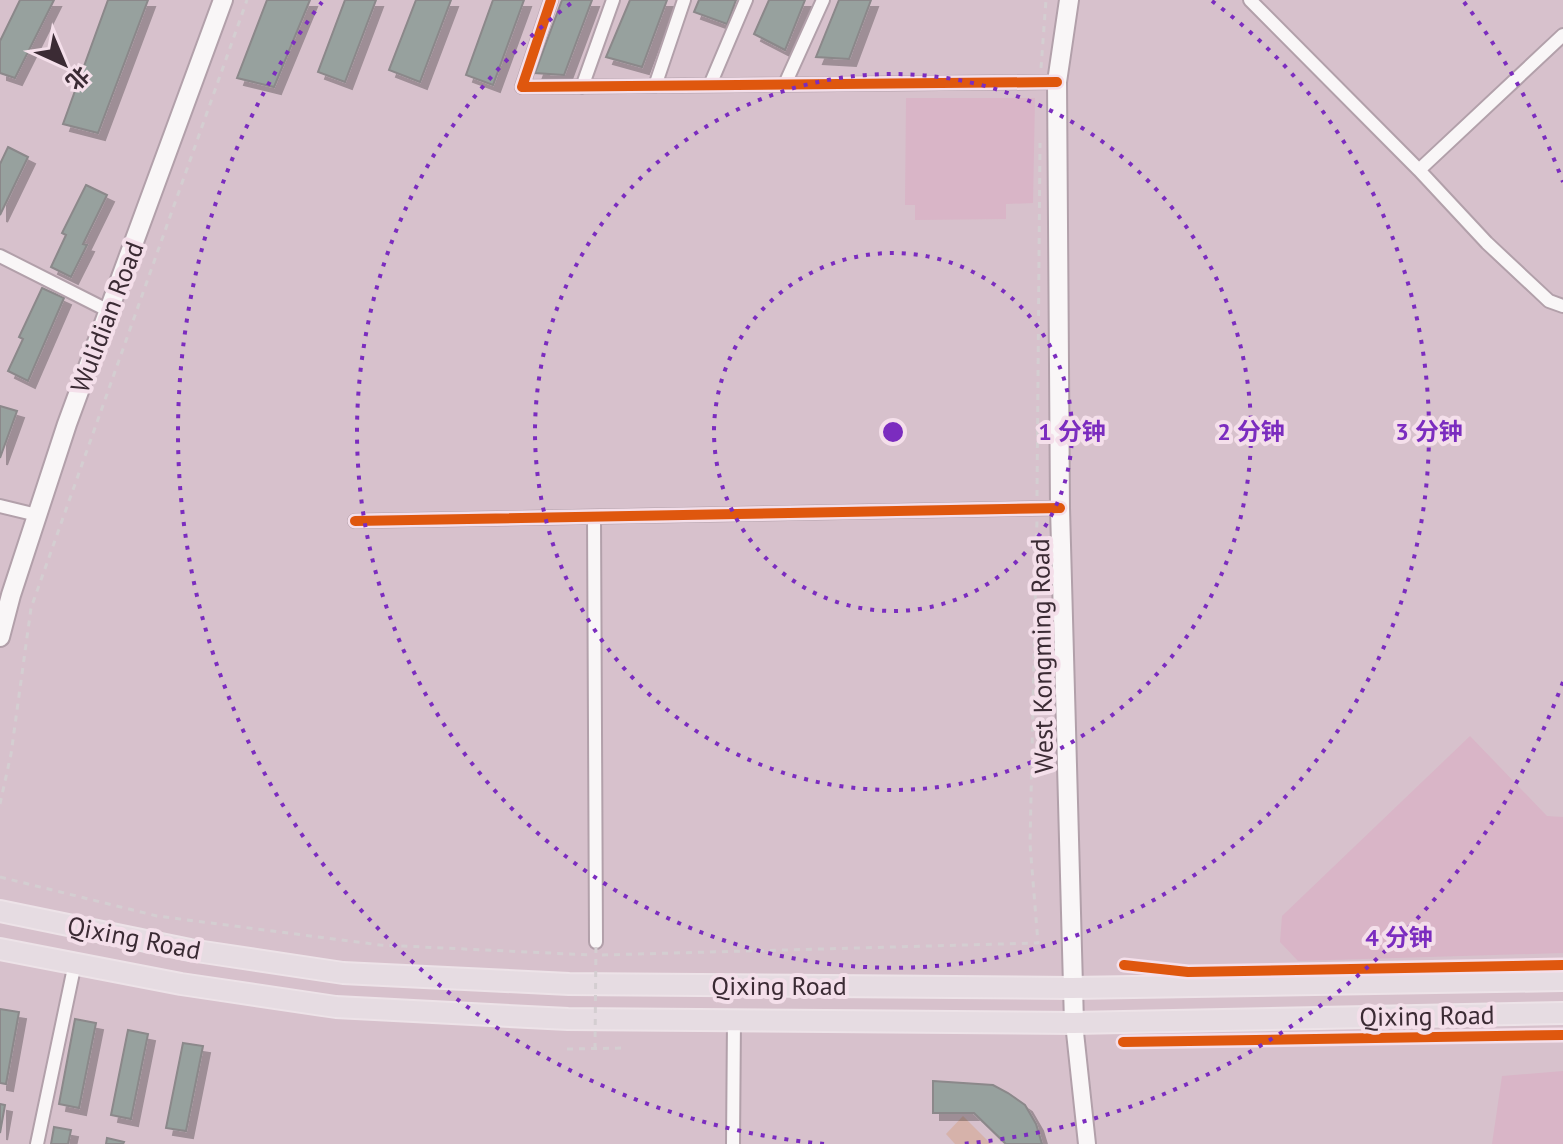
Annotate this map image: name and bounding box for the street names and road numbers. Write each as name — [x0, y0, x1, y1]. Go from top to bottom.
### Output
street label: Wulidian Road — [63, 237, 150, 397]
street label: West Kongming Road — [1023, 538, 1060, 774]
street label: Qixing Road — [65, 908, 204, 967]
street label: Qixing Road — [711, 969, 847, 1002]
street label: Qixing Road — [1359, 998, 1495, 1033]

